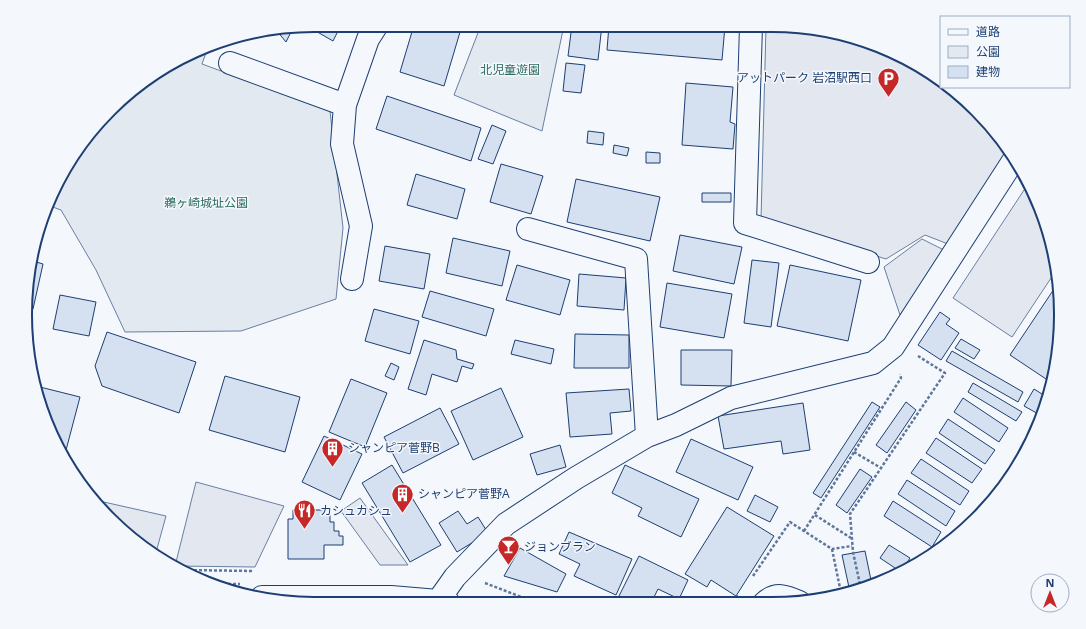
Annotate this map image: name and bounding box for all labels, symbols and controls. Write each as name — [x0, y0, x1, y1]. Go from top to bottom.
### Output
legend — [940, 16, 1070, 88]
text: 道路 — [976, 23, 1000, 40]
text: 公園 — [976, 43, 1000, 60]
park label: 北児童遊園 — [480, 61, 540, 78]
text: 建物 — [976, 63, 1000, 80]
parking icon: アットパーク 岩沼駅西口 — [875, 65, 901, 98]
place label: アットパーク 岩沼駅西口 — [737, 69, 872, 86]
park label: 鵜ヶ崎城址公園 — [164, 194, 248, 211]
building icon: シャンピア菅野B — [319, 435, 345, 468]
place label: シャンピア菅野B — [348, 439, 440, 456]
building icon: シャンピア菅野A — [389, 481, 415, 514]
place label: シャンピア菅野A — [418, 485, 510, 502]
restaurant icon: カシュカシュ — [291, 498, 317, 531]
place label: カシュカシュ — [320, 502, 392, 519]
bar icon: ジョンブラン — [495, 534, 521, 567]
place label: ジョンブラン — [524, 538, 596, 555]
north arrow — [1030, 573, 1070, 613]
text: N — [1046, 575, 1054, 590]

